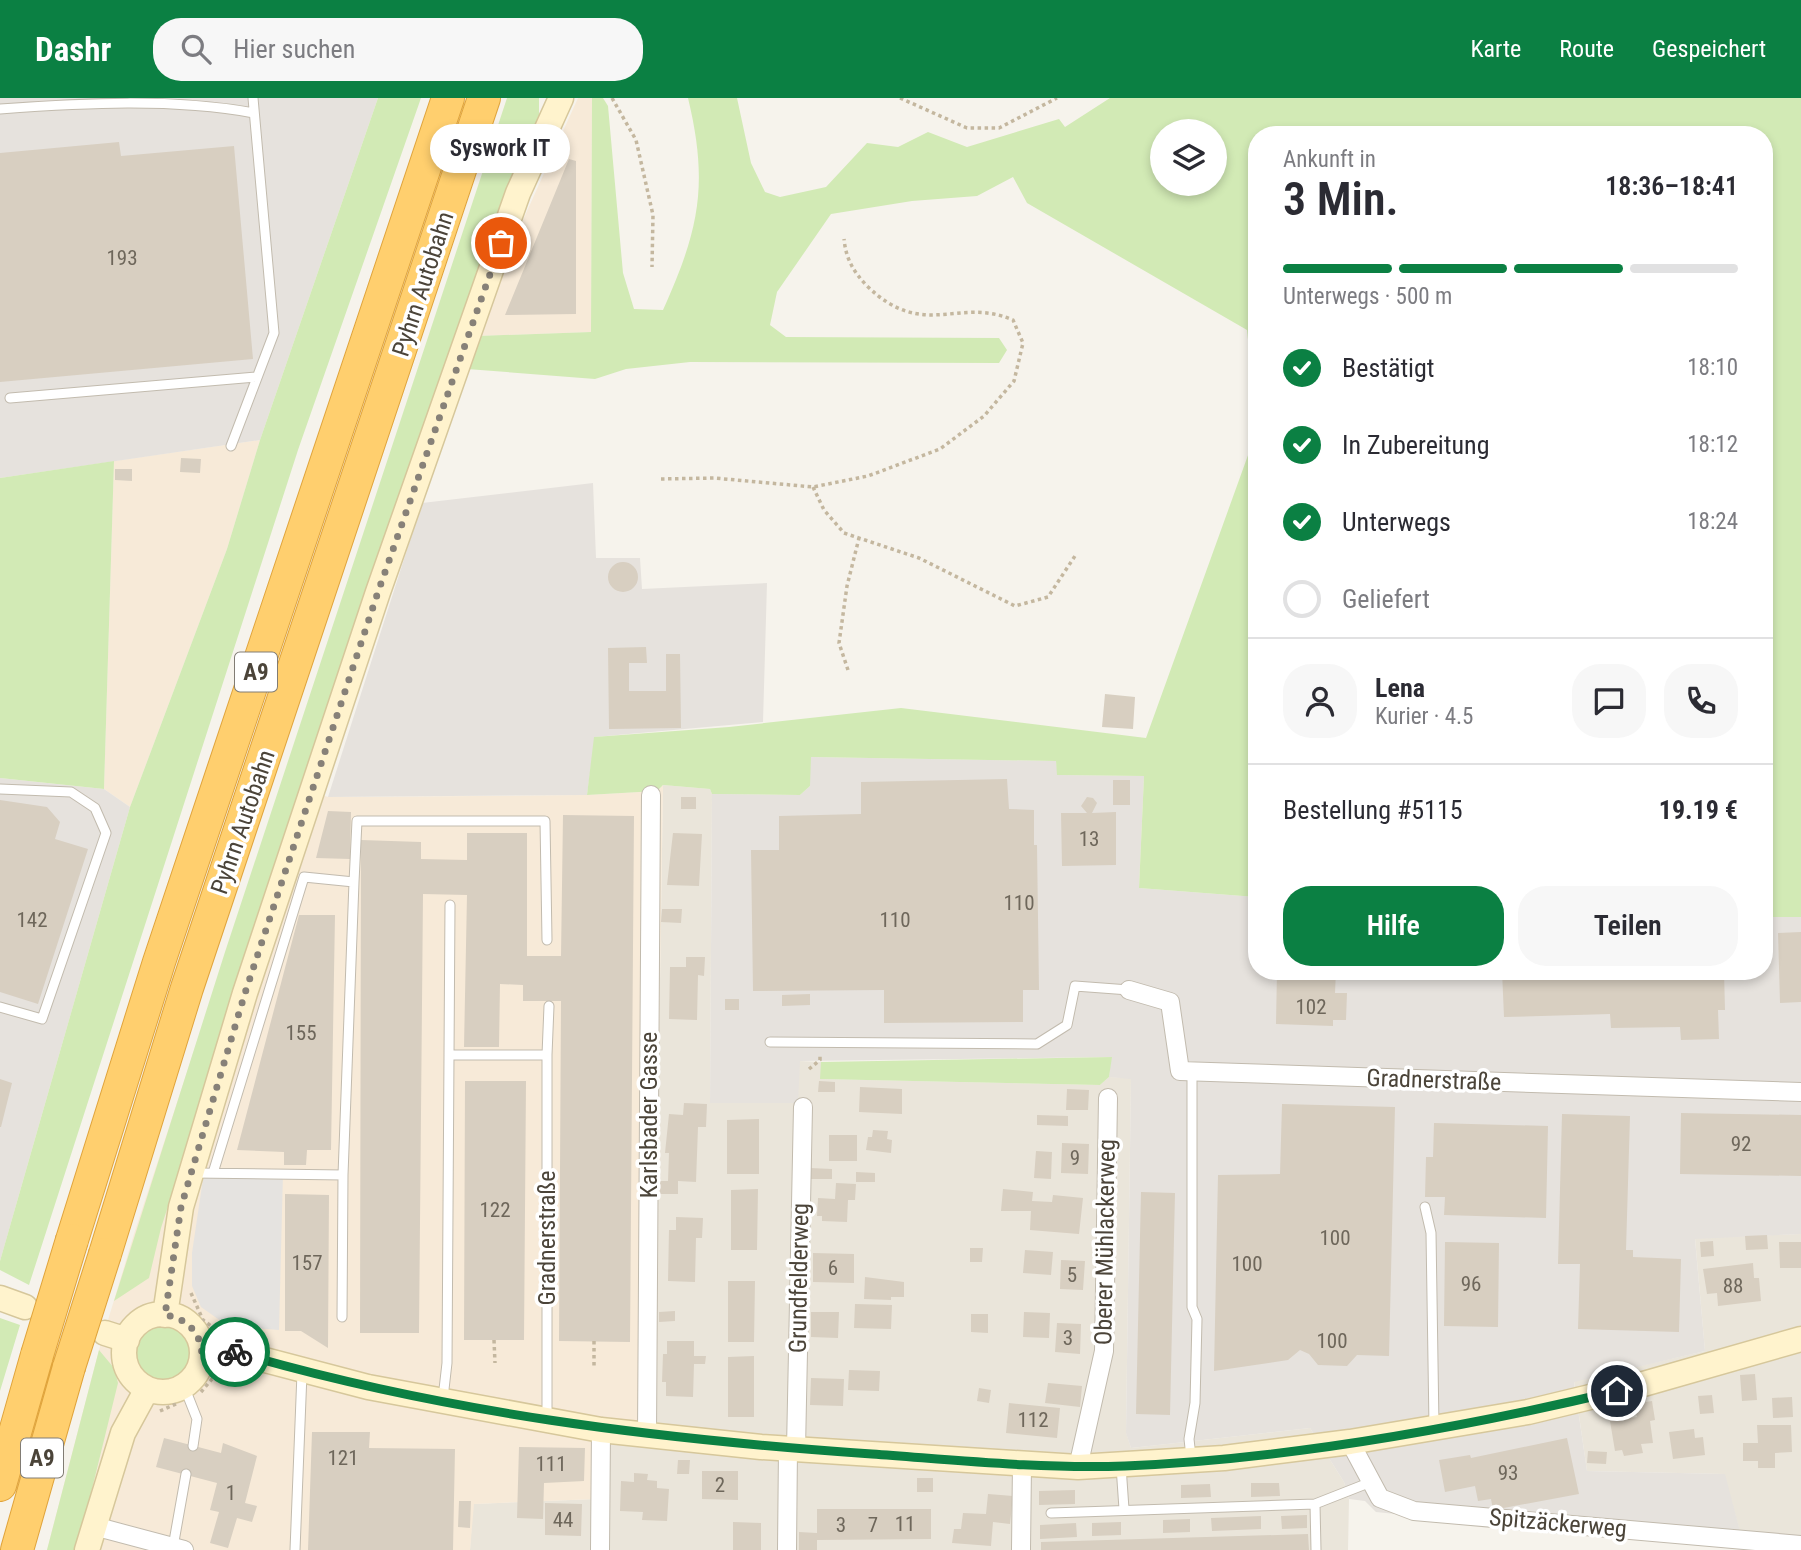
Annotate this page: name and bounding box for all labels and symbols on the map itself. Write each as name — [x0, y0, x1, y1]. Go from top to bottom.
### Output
callout: Syswork IT — [431, 124, 571, 173]
street label: Pyhrn Autobahn — [386, 208, 460, 360]
pin — [471, 213, 531, 273]
house number: 193 — [106, 246, 138, 270]
road number: A9 — [235, 652, 277, 692]
street label: Pyhrn Autobahn — [205, 746, 281, 898]
house number: 13 — [1079, 827, 1099, 851]
house number: 110 — [1003, 891, 1035, 915]
house number: 142 — [16, 908, 48, 932]
house number: 110 — [879, 908, 911, 932]
house number: 102 — [1295, 995, 1327, 1019]
house number: 155 — [285, 1021, 317, 1045]
street label: Karlsbader Gasse — [635, 1032, 663, 1198]
street label: Gradnerstraße — [1366, 1064, 1502, 1096]
house number: 92 — [1731, 1132, 1751, 1156]
street label: Oberer Mühlackerweg — [1089, 1139, 1121, 1345]
house number: 9 — [1070, 1146, 1080, 1170]
street label: Gradnerstraße — [533, 1171, 561, 1305]
house number: 122 — [479, 1198, 511, 1222]
street label: Grundfelderweg — [784, 1203, 814, 1353]
house number: 100 — [1319, 1226, 1351, 1250]
house number: 157 — [291, 1251, 323, 1275]
house number: 100 — [1231, 1252, 1263, 1276]
house number: 6 — [828, 1256, 838, 1280]
house number: 5 — [1067, 1263, 1077, 1287]
house number: 96 — [1461, 1272, 1481, 1296]
house number: 88 — [1723, 1274, 1743, 1298]
courier — [200, 1317, 270, 1387]
house number: 3 — [1063, 1326, 1073, 1350]
house number: 100 — [1316, 1329, 1348, 1353]
pin — [1587, 1361, 1647, 1421]
house number: 112 — [1017, 1408, 1049, 1432]
road number: A9 — [21, 1438, 63, 1478]
house number: 121 — [327, 1446, 359, 1470]
house number: 111 — [535, 1452, 567, 1476]
house number: 93 — [1498, 1461, 1518, 1485]
house number: 2 — [715, 1473, 725, 1497]
house number: 1 — [226, 1481, 236, 1505]
street label: Spitzäckerweg — [1488, 1503, 1628, 1543]
house number: 44 — [553, 1508, 573, 1532]
house number: 11 — [895, 1512, 915, 1536]
house number: 3 — [836, 1513, 846, 1537]
house number: 7 — [868, 1513, 878, 1537]

